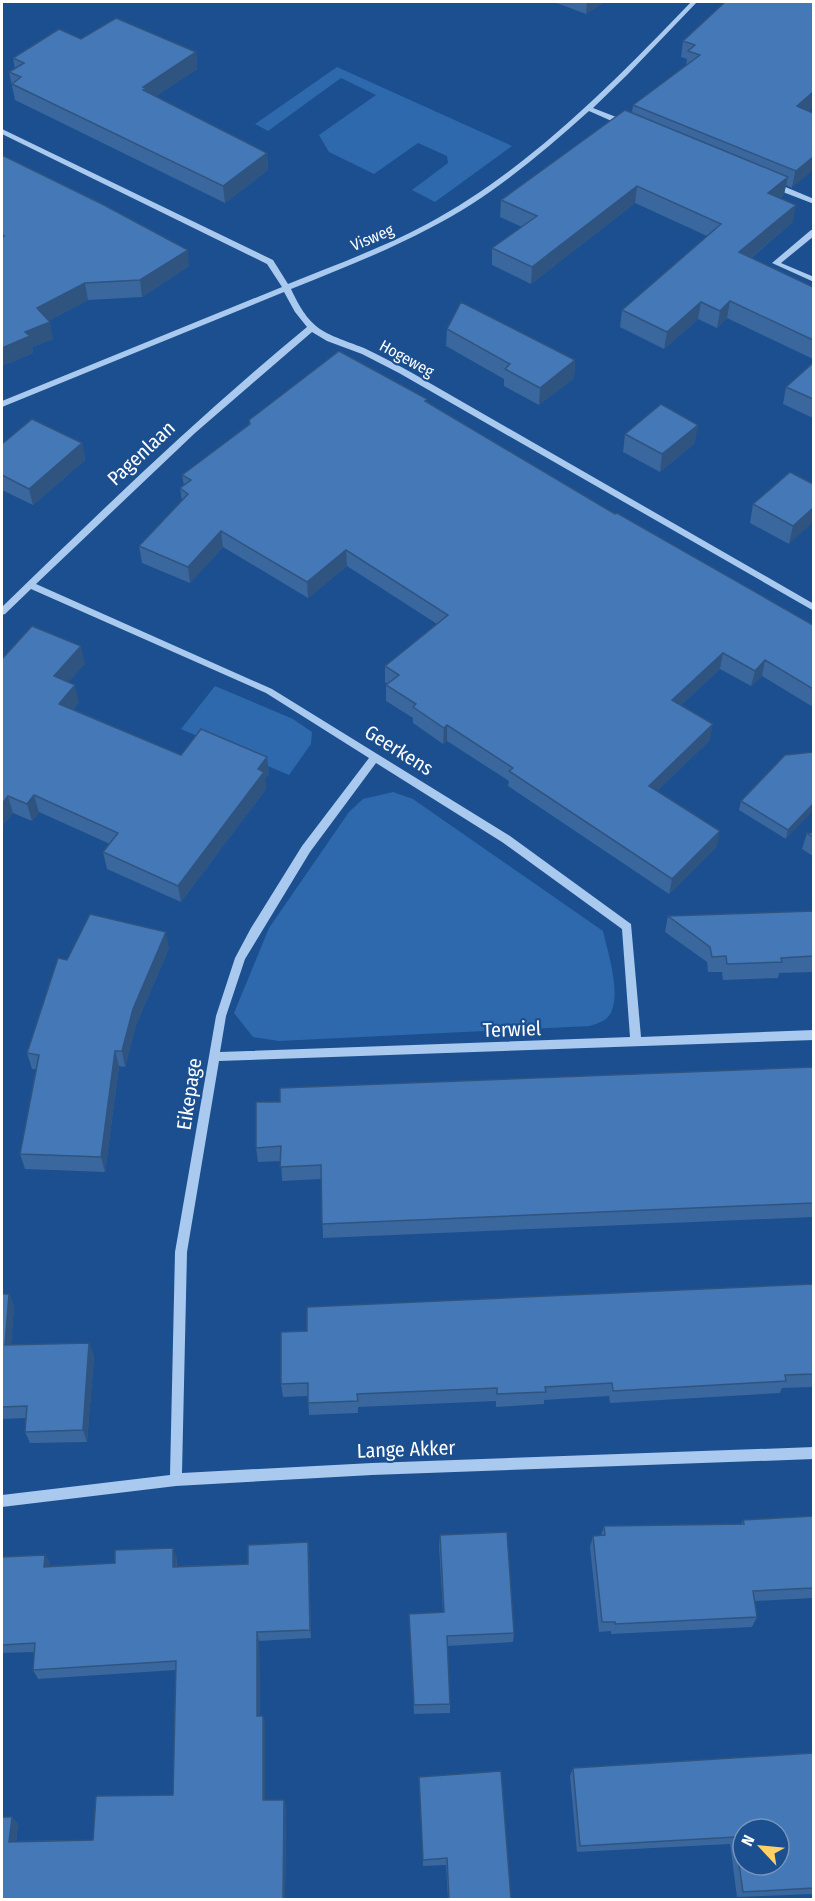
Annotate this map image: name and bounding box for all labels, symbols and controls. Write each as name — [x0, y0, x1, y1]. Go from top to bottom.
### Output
street label: Visweg — [348, 220, 397, 255]
street label: Hogeweg — [376, 336, 438, 381]
street label: Pagenlaan — [102, 416, 180, 490]
street label: Geerkens — [360, 720, 438, 780]
street label: Terwiel — [482, 1016, 542, 1042]
street label: Eikepage — [171, 1056, 207, 1132]
street label: Lange Akker — [356, 1435, 456, 1463]
north arrow — [731, 1817, 791, 1877]
text: N — [737, 1832, 759, 1849]

